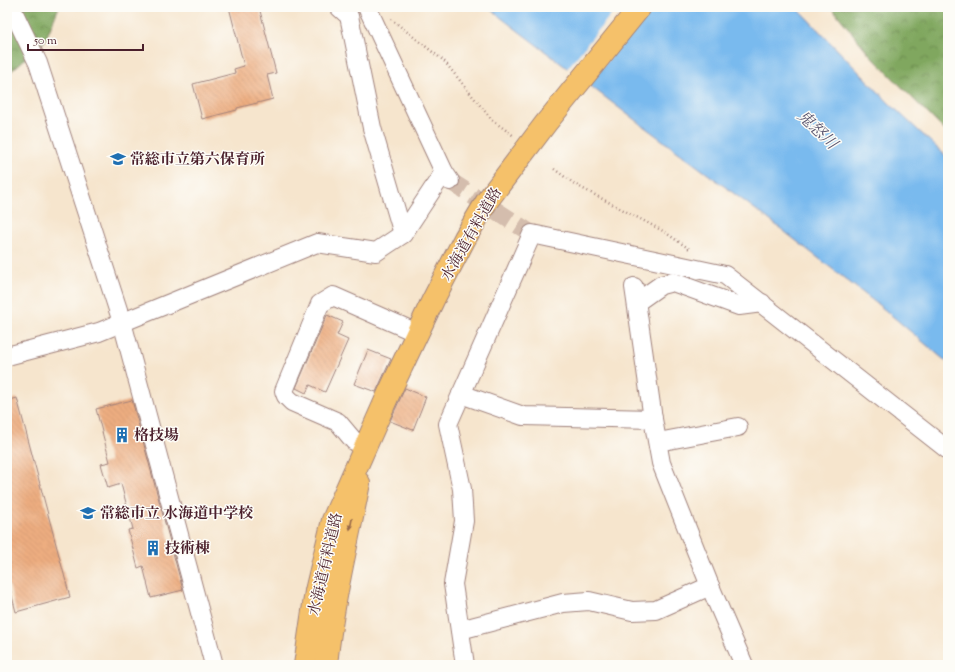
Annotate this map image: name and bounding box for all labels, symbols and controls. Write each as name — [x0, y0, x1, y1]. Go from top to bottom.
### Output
scale bar — [28, 26, 143, 52]
text: 50 m — [33, 32, 57, 50]
water label: 鬼怒川 — [791, 106, 843, 157]
school or university icon: 常総市立第六保育所 — [109, 150, 127, 168]
place label: 常総市立第六保育所 — [130, 150, 265, 171]
street label: 水海道有料道路 — [437, 184, 508, 285]
building icon: 格技場 — [113, 426, 131, 444]
place label: 格技場 — [134, 426, 179, 447]
school or university icon: 常総市立 水海道中学校 — [79, 504, 97, 522]
place label: 常総市立 水海道中学校 — [100, 504, 253, 525]
street label: 水海道有料道路 — [304, 511, 349, 618]
one-way arrow — [348, 518, 354, 530]
building icon: 技術棟 — [144, 539, 162, 557]
place label: 技術棟 — [165, 539, 210, 560]

